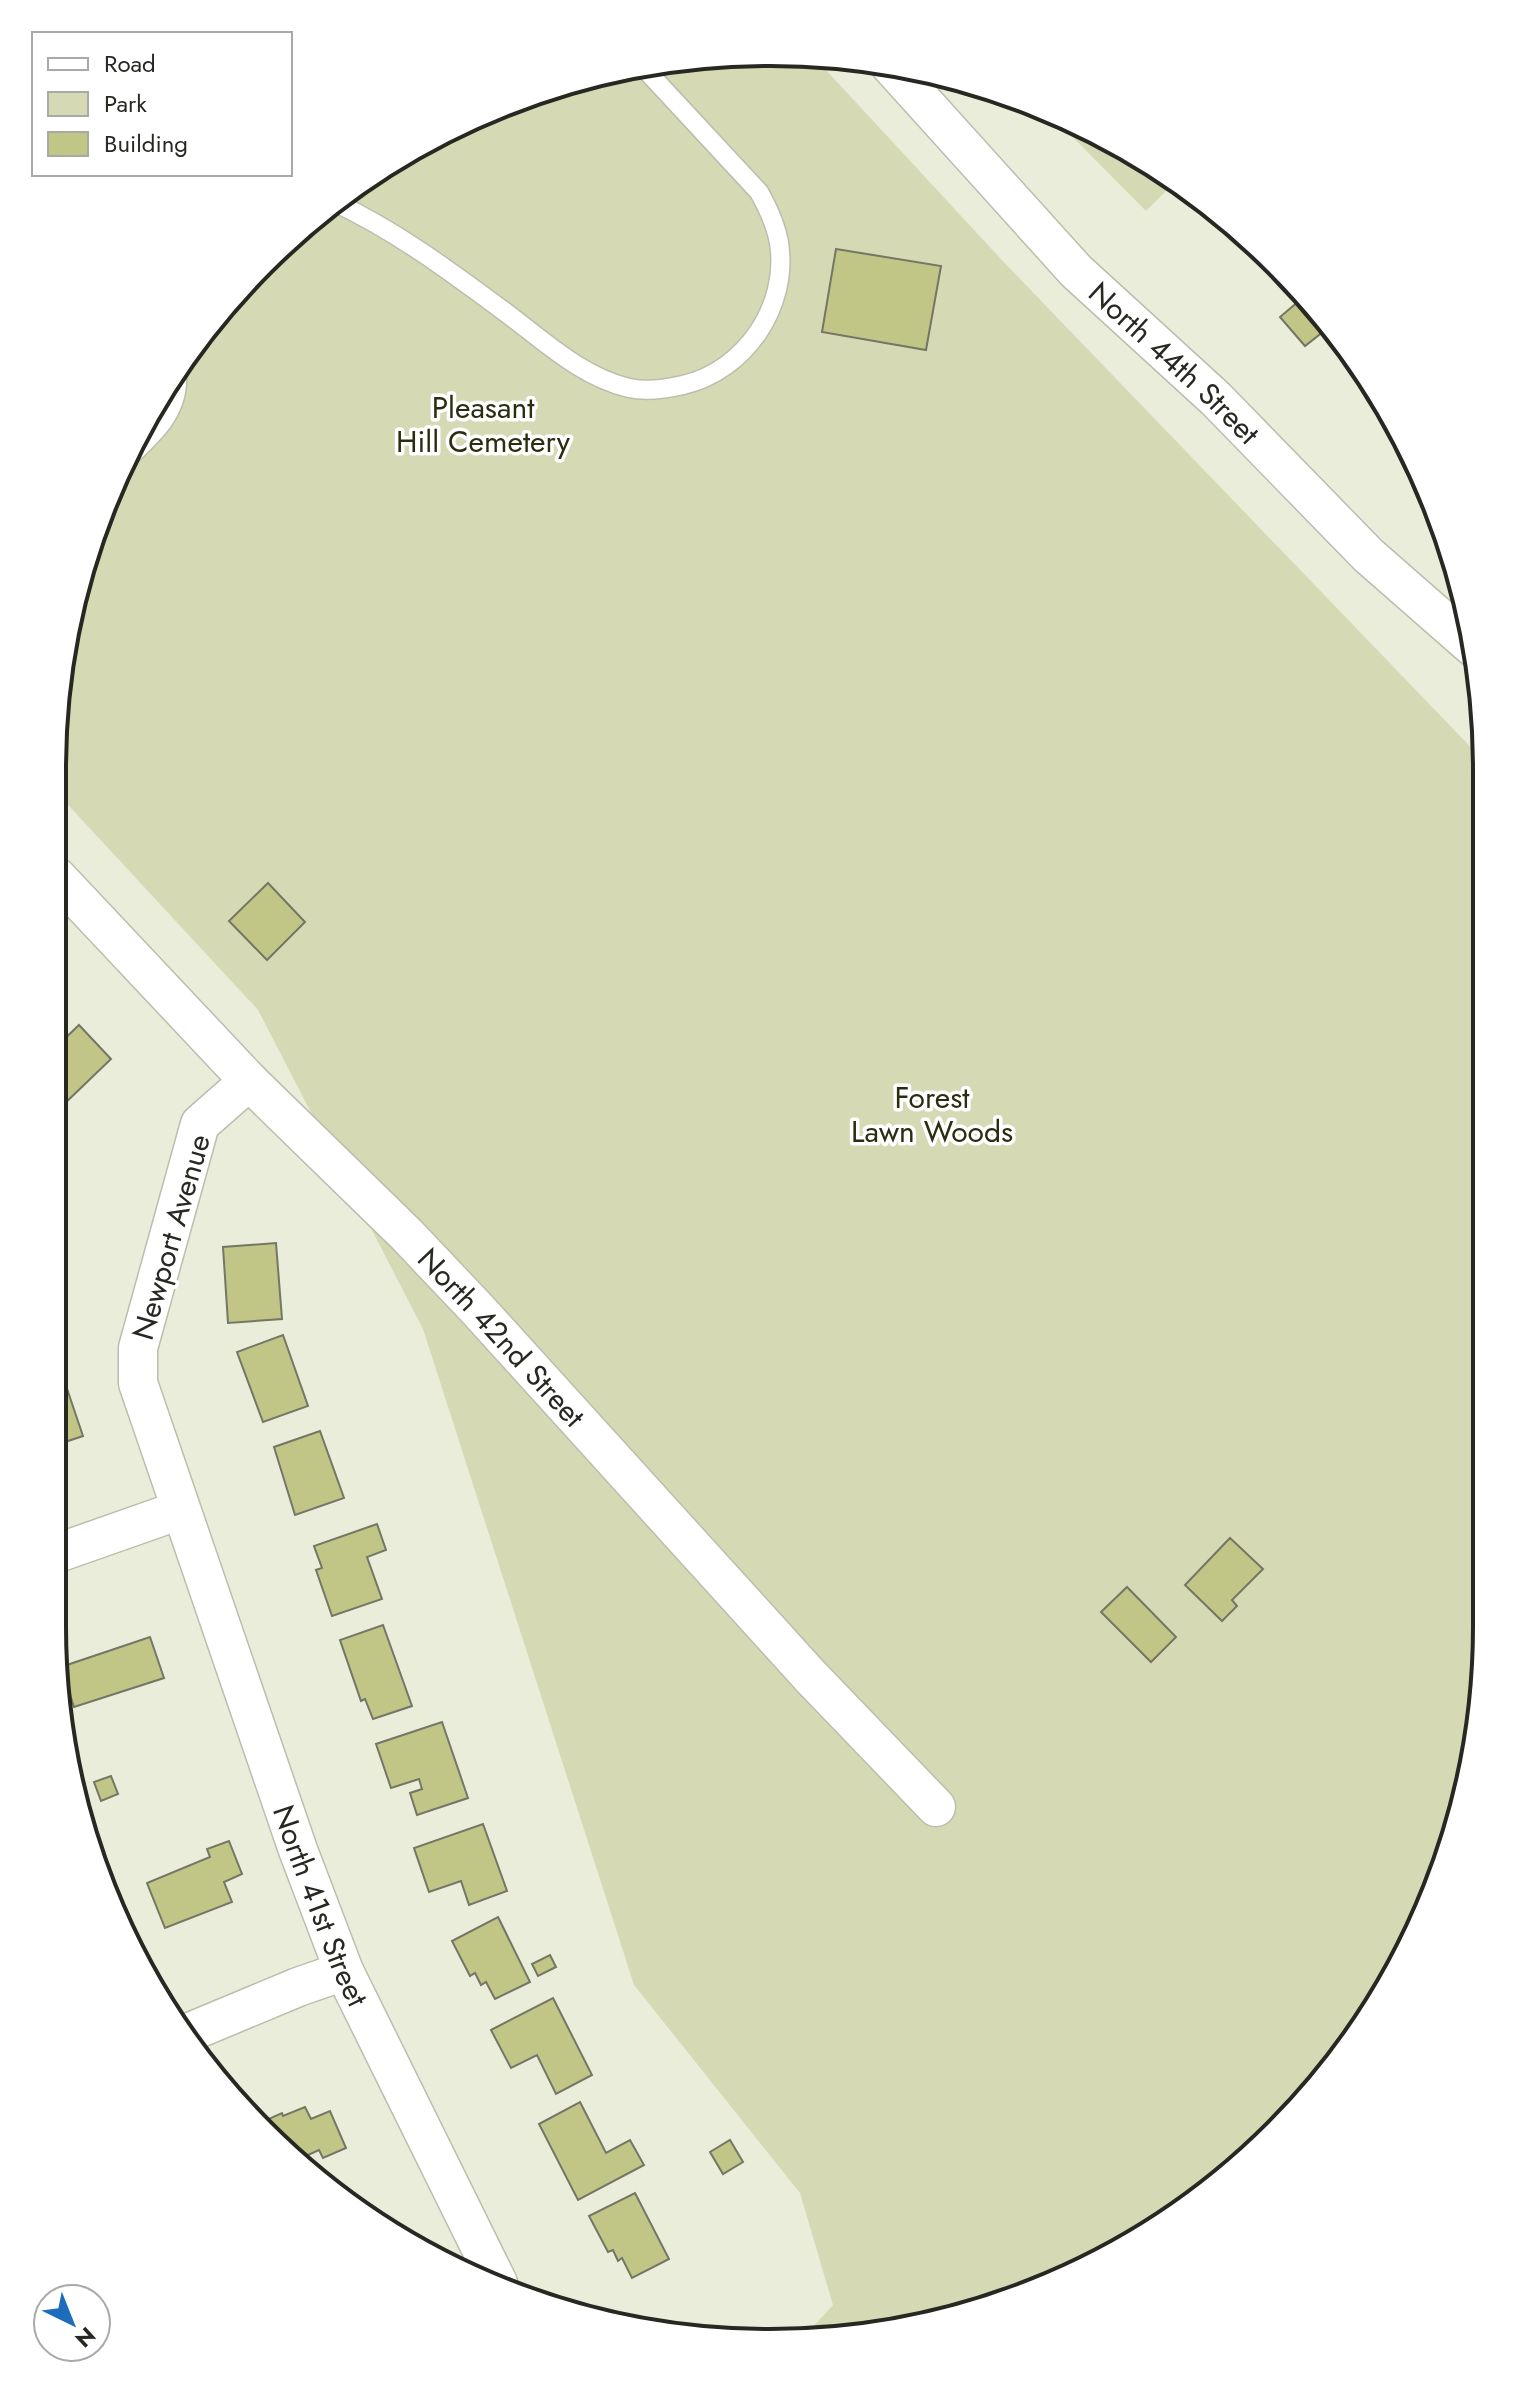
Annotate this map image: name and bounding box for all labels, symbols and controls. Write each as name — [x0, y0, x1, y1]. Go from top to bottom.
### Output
legend — [32, 32, 292, 176]
text: Road — [104, 46, 156, 81]
text: Park — [104, 86, 147, 121]
text: Building — [104, 126, 188, 161]
street label: North 44th Street — [1079, 271, 1270, 454]
park label: Pleasant Hill Cemetery — [396, 386, 571, 463]
park label: Forest Lawn Woods — [851, 1076, 1013, 1153]
street label: Newport Avenue — [121, 1129, 221, 1345]
street label: North 42nd Street — [408, 1238, 596, 1437]
street label: North 41st Street — [263, 1799, 380, 2014]
north arrow — [32, 2283, 112, 2363]
text: N — [68, 2320, 103, 2355]

